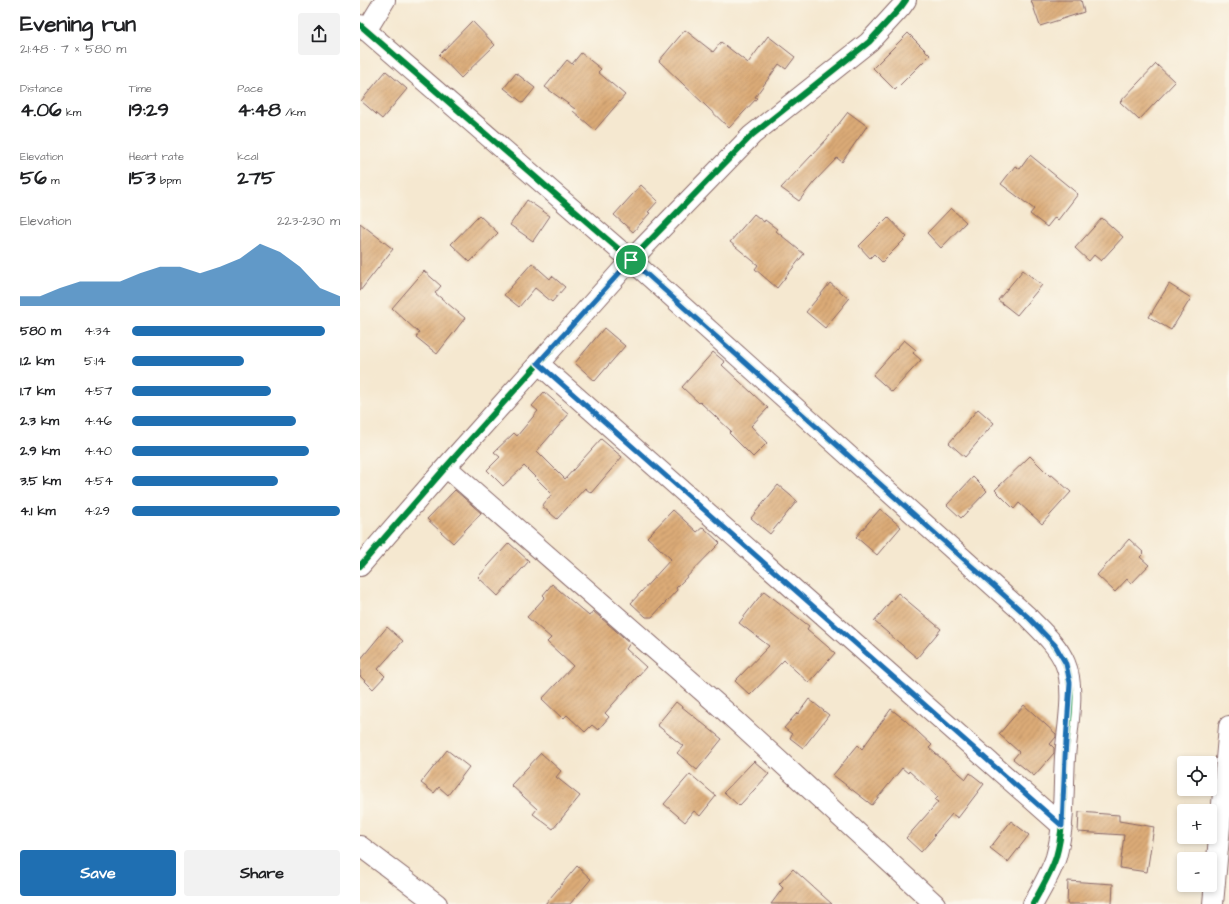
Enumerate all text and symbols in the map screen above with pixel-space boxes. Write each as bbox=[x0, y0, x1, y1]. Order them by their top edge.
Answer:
text: Evening run bbox=[20, 9, 136, 40]
button: share bbox=[298, 13, 340, 55]
text: 21:48 · 7 × 580 m bbox=[20, 40, 126, 58]
text: Distance bbox=[20, 81, 63, 96]
text: Time bbox=[129, 81, 152, 96]
text: Pace bbox=[237, 81, 263, 96]
text: 4.06 bbox=[20, 96, 62, 124]
text: 19:29 bbox=[129, 96, 169, 124]
text: 4:48 bbox=[237, 96, 281, 124]
text: km bbox=[62, 105, 81, 120]
text: /km bbox=[281, 105, 306, 120]
text: Elevation bbox=[20, 149, 63, 164]
text: Heart rate bbox=[129, 149, 184, 164]
text: kcal bbox=[237, 149, 258, 164]
text: 56 bbox=[20, 164, 47, 192]
text: 153 bbox=[129, 164, 156, 192]
text: 275 bbox=[237, 164, 275, 192]
text: m bbox=[47, 173, 60, 188]
text: bpm bbox=[156, 173, 181, 188]
text: Elevation bbox=[20, 212, 71, 230]
text: 223–230 m bbox=[277, 212, 340, 230]
pin bbox=[614, 243, 648, 277]
icon: arrive bbox=[620, 249, 642, 271]
text: 580 m bbox=[20, 322, 61, 340]
text: 4:34 bbox=[84, 322, 110, 340]
text: 1.2 km bbox=[20, 352, 54, 370]
text: 5:14 bbox=[84, 352, 106, 370]
text: 1.7 km bbox=[20, 382, 55, 400]
text: 4:57 bbox=[84, 382, 112, 400]
text: 2.3 km bbox=[20, 412, 59, 430]
text: 4:46 bbox=[84, 412, 112, 430]
text: 2.9 km bbox=[20, 442, 60, 460]
text: 4:40 bbox=[84, 442, 112, 460]
text: 3.5 km bbox=[20, 472, 61, 490]
text: 4:54 bbox=[84, 472, 113, 490]
text: 4.1 km bbox=[20, 502, 56, 520]
text: 4:29 bbox=[84, 502, 110, 520]
map controls bbox=[1177, 756, 1217, 892]
button: locate bbox=[1177, 756, 1217, 796]
button: + bbox=[1177, 804, 1217, 844]
button: Save bbox=[20, 850, 176, 896]
button: Share bbox=[184, 850, 340, 896]
button: − bbox=[1177, 852, 1217, 892]

